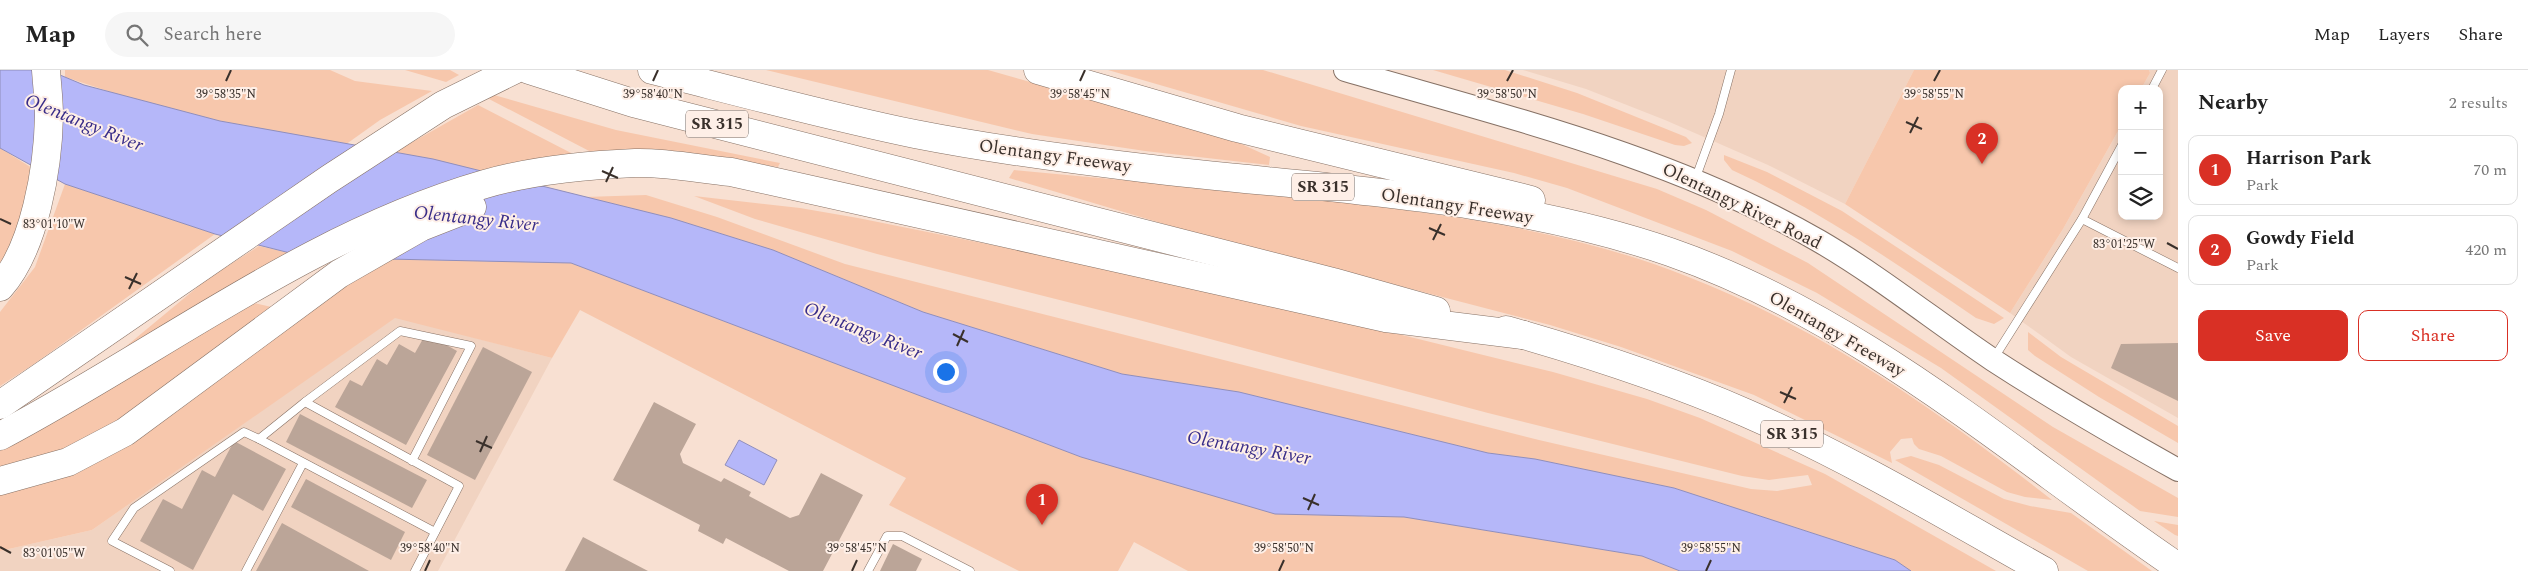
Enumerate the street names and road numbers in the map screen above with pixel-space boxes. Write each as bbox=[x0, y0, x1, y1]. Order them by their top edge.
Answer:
road number: SR 315 bbox=[686, 111, 748, 138]
street label: Olentangy Freeway bbox=[977, 132, 1134, 180]
street label: Olentangy River Road bbox=[1658, 156, 1826, 256]
road number: SR 315 bbox=[1292, 174, 1354, 200]
street label: Olentangy Freeway bbox=[1379, 181, 1536, 232]
street label: Olentangy Freeway bbox=[1764, 284, 1911, 385]
road number: SR 315 bbox=[1761, 420, 1823, 448]

